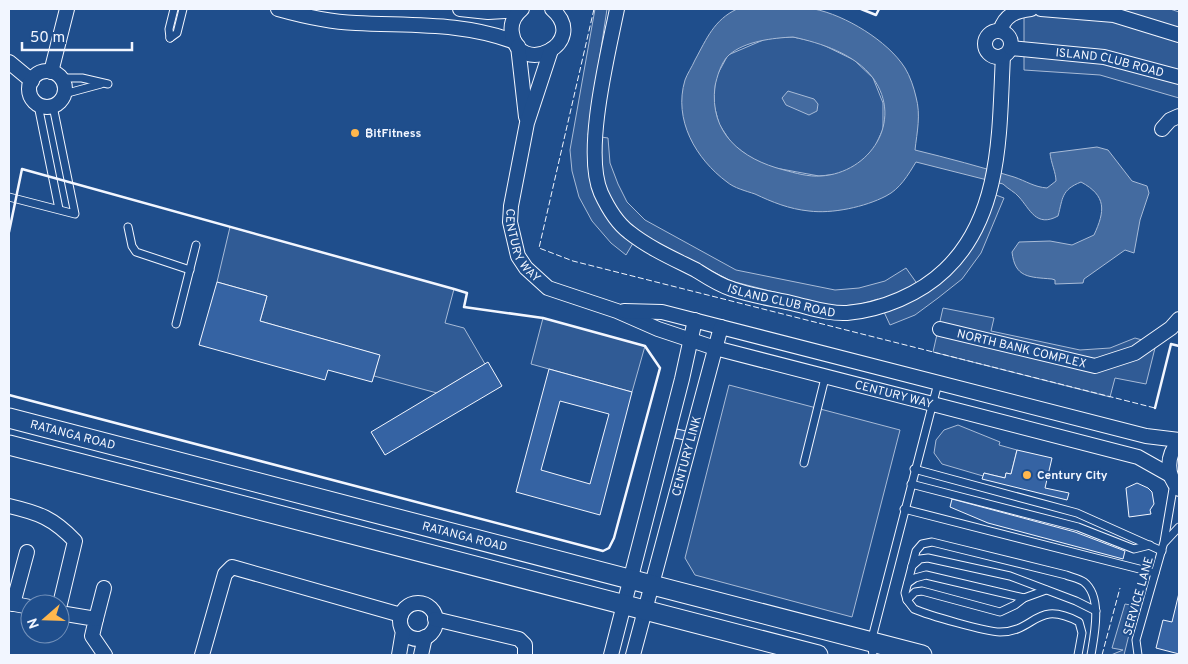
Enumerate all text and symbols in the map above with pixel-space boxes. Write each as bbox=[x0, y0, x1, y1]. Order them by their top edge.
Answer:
scale bar bbox=[22, 20, 132, 52]
text: 50 m bbox=[30, 29, 65, 48]
street label: ISLAND CLUB ROAD bbox=[1055, 45, 1166, 82]
place label: ₿itFitness bbox=[365, 126, 422, 142]
marker: ₿itFitness bbox=[349, 127, 361, 139]
street label: CENTURY WAY bbox=[501, 208, 544, 287]
street label: ISLAND CLUB ROAD bbox=[725, 281, 836, 322]
street label: NORTH BANK COMPLEX bbox=[955, 326, 1088, 373]
street label: CENTURY WAY bbox=[853, 377, 935, 413]
street label: CENTURY LINK bbox=[669, 414, 706, 498]
street label: RATANGA ROAD bbox=[28, 417, 117, 454]
place label: Century City bbox=[1037, 468, 1108, 484]
marker: Century City bbox=[1021, 469, 1033, 481]
street label: RATANGA ROAD bbox=[420, 519, 509, 556]
street label: SERVICE LANE bbox=[1120, 555, 1158, 638]
north arrow bbox=[20, 594, 70, 644]
text: N bbox=[24, 615, 44, 631]

